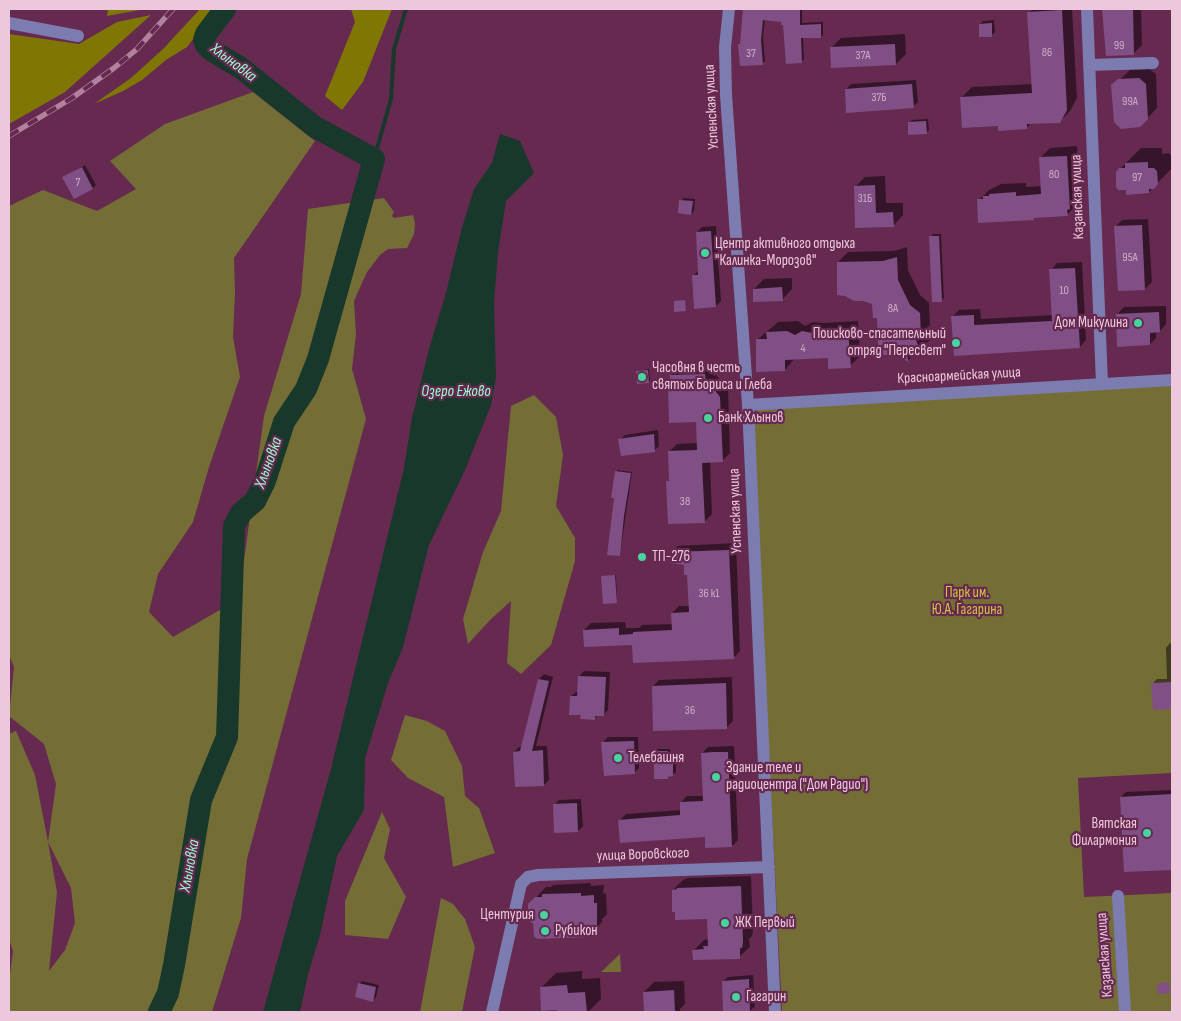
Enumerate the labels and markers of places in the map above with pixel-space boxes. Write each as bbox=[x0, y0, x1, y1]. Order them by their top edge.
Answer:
place label: Центр активного отдыха "Калинка-Морозов" bbox=[715, 235, 855, 270]
marker: Центр активного отдыха "Калинка-Морозов" bbox=[699, 247, 711, 259]
place label: Дом Микулина bbox=[1055, 314, 1128, 332]
marker: Дом Микулина bbox=[1132, 317, 1144, 329]
place label: Поисково-спасательный отряд "Пересвет" bbox=[813, 325, 946, 360]
marker: Поисково-спасательный отряд "Пересвет" bbox=[950, 337, 962, 349]
place label: Часовня в честь святых Бориса и Глеба bbox=[652, 359, 772, 394]
marker: Часовня в честь святых Бориса и Глеба bbox=[636, 371, 648, 383]
place label: Банк Хлынов bbox=[718, 409, 784, 427]
marker: Банк Хлынов bbox=[702, 412, 714, 424]
place label: ТП-276 bbox=[652, 548, 690, 566]
marker: ТП-276 bbox=[636, 551, 648, 563]
place label: Телебашня bbox=[628, 749, 684, 767]
marker: Телебашня bbox=[612, 752, 624, 764]
place label: Здание теле и радиоцентра ("Дом Радио") bbox=[726, 759, 868, 794]
marker: Здание теле и радиоцентра ("Дом Радио") bbox=[710, 771, 722, 783]
place label: Вятская Филармония bbox=[1072, 815, 1137, 850]
marker: Вятская Филармония bbox=[1141, 827, 1153, 839]
place label: Центурия bbox=[480, 906, 534, 924]
marker: Центурия bbox=[538, 909, 550, 921]
place label: ЖК Первый bbox=[735, 914, 795, 932]
marker: ЖК Первый bbox=[719, 917, 731, 929]
place label: Рубикон bbox=[555, 922, 598, 940]
marker: Рубикон bbox=[539, 925, 551, 937]
place label: Гагарин bbox=[746, 988, 786, 1006]
marker: Гагарин bbox=[730, 991, 742, 1003]

